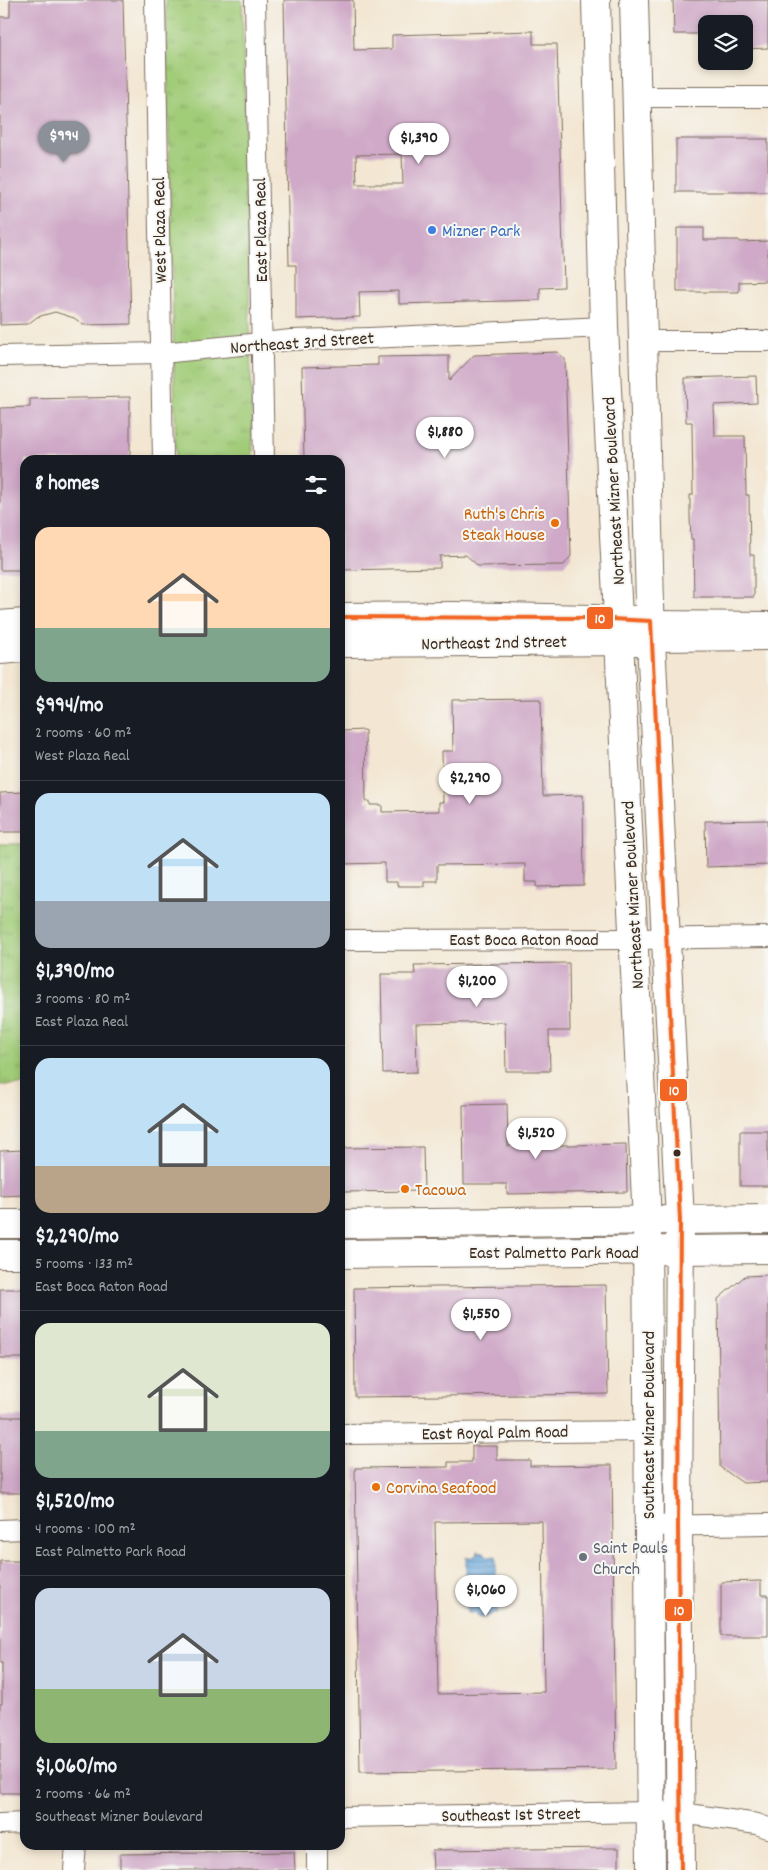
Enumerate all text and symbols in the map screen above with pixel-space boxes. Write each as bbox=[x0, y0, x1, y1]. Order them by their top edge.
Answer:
map controls bbox=[698, 15, 753, 70]
button: layers bbox=[698, 15, 753, 70]
pin: $994 bbox=[34, 120, 94, 163]
pin: $1,390 bbox=[378, 122, 460, 165]
text: $994 bbox=[49, 125, 79, 148]
text: $1,390 bbox=[400, 127, 438, 150]
street label: West Plaza Real bbox=[148, 176, 175, 283]
street label: East Plaza Real bbox=[249, 177, 276, 283]
place label: Mizner Park bbox=[442, 220, 520, 245]
marker: Mizner Park bbox=[426, 224, 438, 236]
street label: Northeast 3rd Street bbox=[229, 327, 375, 362]
street label: Northeast Mizner Boulevard bbox=[598, 396, 633, 586]
pin: $1,880 bbox=[404, 416, 486, 459]
text: $1,880 bbox=[427, 421, 463, 444]
text: 8 homes bbox=[35, 470, 100, 500]
icon: filters bbox=[302, 471, 330, 499]
place label: Ruth's Chris Steak House bbox=[462, 503, 545, 549]
marker: Ruth's Chris Steak House bbox=[549, 517, 561, 529]
icon: home bbox=[138, 560, 228, 650]
line badge: 10 bbox=[586, 606, 614, 630]
text: 10 bbox=[595, 610, 605, 630]
street label: Northeast 2nd Street bbox=[421, 631, 567, 658]
text: $994/mo bbox=[35, 692, 103, 722]
text: 2 rooms · 60 m² bbox=[35, 722, 132, 745]
text: West Plaza Real bbox=[35, 745, 130, 768]
pin: $2,290 bbox=[429, 762, 511, 805]
text: $2,290 bbox=[449, 767, 491, 790]
street label: Northeast Mizner Boulevard bbox=[617, 800, 652, 990]
icon: home bbox=[138, 825, 228, 915]
street label: East Boca Raton Road bbox=[449, 929, 599, 954]
text: $1,390/mo bbox=[35, 958, 114, 988]
pin: $1,200 bbox=[436, 966, 518, 1008]
text: $1,200 bbox=[457, 970, 497, 993]
text: 3 rooms · 80 m² bbox=[35, 988, 130, 1011]
text: East Plaza Real bbox=[35, 1011, 128, 1034]
line badge: 10 bbox=[659, 1078, 688, 1102]
text: 10 bbox=[669, 1082, 679, 1102]
icon: home bbox=[138, 1090, 228, 1180]
pin: $1,520 bbox=[495, 1118, 577, 1160]
text: $1,520 bbox=[517, 1122, 555, 1145]
unlabelled marker bbox=[672, 1148, 682, 1158]
place label: Tacowa bbox=[415, 1179, 466, 1204]
marker: Tacowa bbox=[399, 1183, 411, 1195]
text: $2,290/mo bbox=[35, 1223, 119, 1253]
street label: East Palmetto Park Road bbox=[469, 1242, 639, 1267]
text: 5 rooms · 133 m² bbox=[35, 1253, 133, 1276]
text: East Boca Raton Road bbox=[35, 1276, 168, 1299]
pin: $1,550 bbox=[440, 1298, 522, 1341]
text: $1,550 bbox=[462, 1303, 500, 1326]
street label: Southeast Mizner Boulevard bbox=[638, 1331, 663, 1519]
icon: home bbox=[138, 1355, 228, 1445]
street label: East Royal Palm Road bbox=[421, 1421, 569, 1448]
place label: Corvina Seafood bbox=[386, 1477, 496, 1502]
marker: Corvina Seafood bbox=[370, 1481, 382, 1493]
text: $1,520/mo bbox=[35, 1488, 114, 1518]
text: 4 rooms · 100 m² bbox=[35, 1518, 136, 1541]
place label: Saint Pauls Church bbox=[593, 1537, 668, 1583]
text: East Palmetto Park Road bbox=[35, 1541, 186, 1564]
marker: Saint Pauls Church bbox=[577, 1551, 589, 1563]
pin: $1,060 bbox=[445, 1574, 527, 1617]
text: $1,060 bbox=[466, 1579, 506, 1602]
line badge: 10 bbox=[664, 1598, 693, 1622]
text: 10 bbox=[674, 1602, 684, 1622]
icon: home bbox=[138, 1620, 228, 1710]
text: $1,060/mo bbox=[35, 1753, 117, 1783]
text: 2 rooms · 66 m² bbox=[35, 1783, 131, 1806]
street label: Southeast 1st Street bbox=[441, 1803, 581, 1830]
text: Southeast Mizner Boulevard bbox=[35, 1806, 203, 1829]

